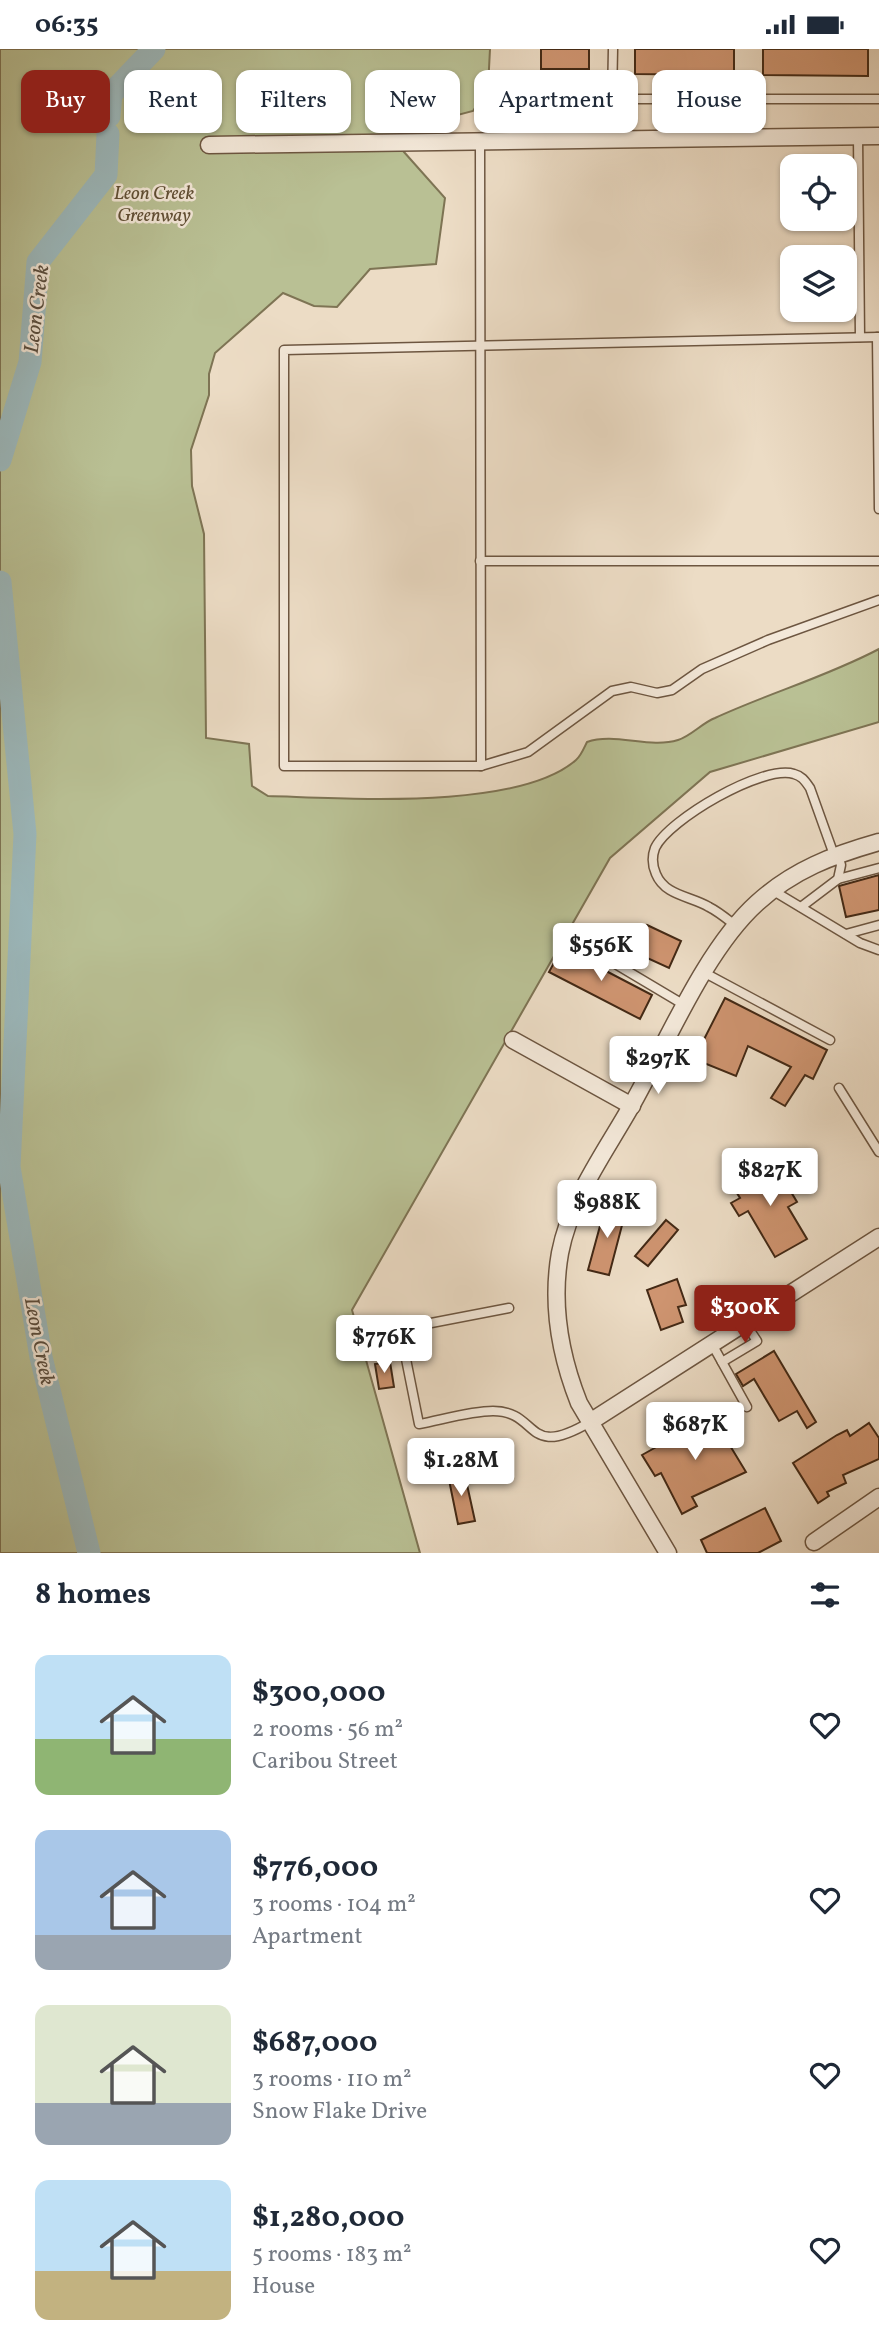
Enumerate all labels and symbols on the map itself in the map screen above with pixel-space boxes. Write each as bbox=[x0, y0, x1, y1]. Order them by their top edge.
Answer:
park label: Leon Creek Greenway bbox=[114, 181, 194, 229]
water label: Leon Creek bbox=[18, 263, 57, 355]
pin: $556K bbox=[552, 923, 650, 983]
pin: $297K bbox=[609, 1037, 707, 1096]
pin: $827K bbox=[721, 1149, 819, 1208]
pin: $988K bbox=[558, 1181, 656, 1240]
pin: $300K bbox=[696, 1285, 794, 1345]
water label: Leon Creek bbox=[16, 1295, 61, 1388]
pin: $776K bbox=[335, 1315, 433, 1375]
pin: $687K bbox=[646, 1403, 744, 1462]
pin: $1.28M bbox=[404, 1439, 518, 1498]

